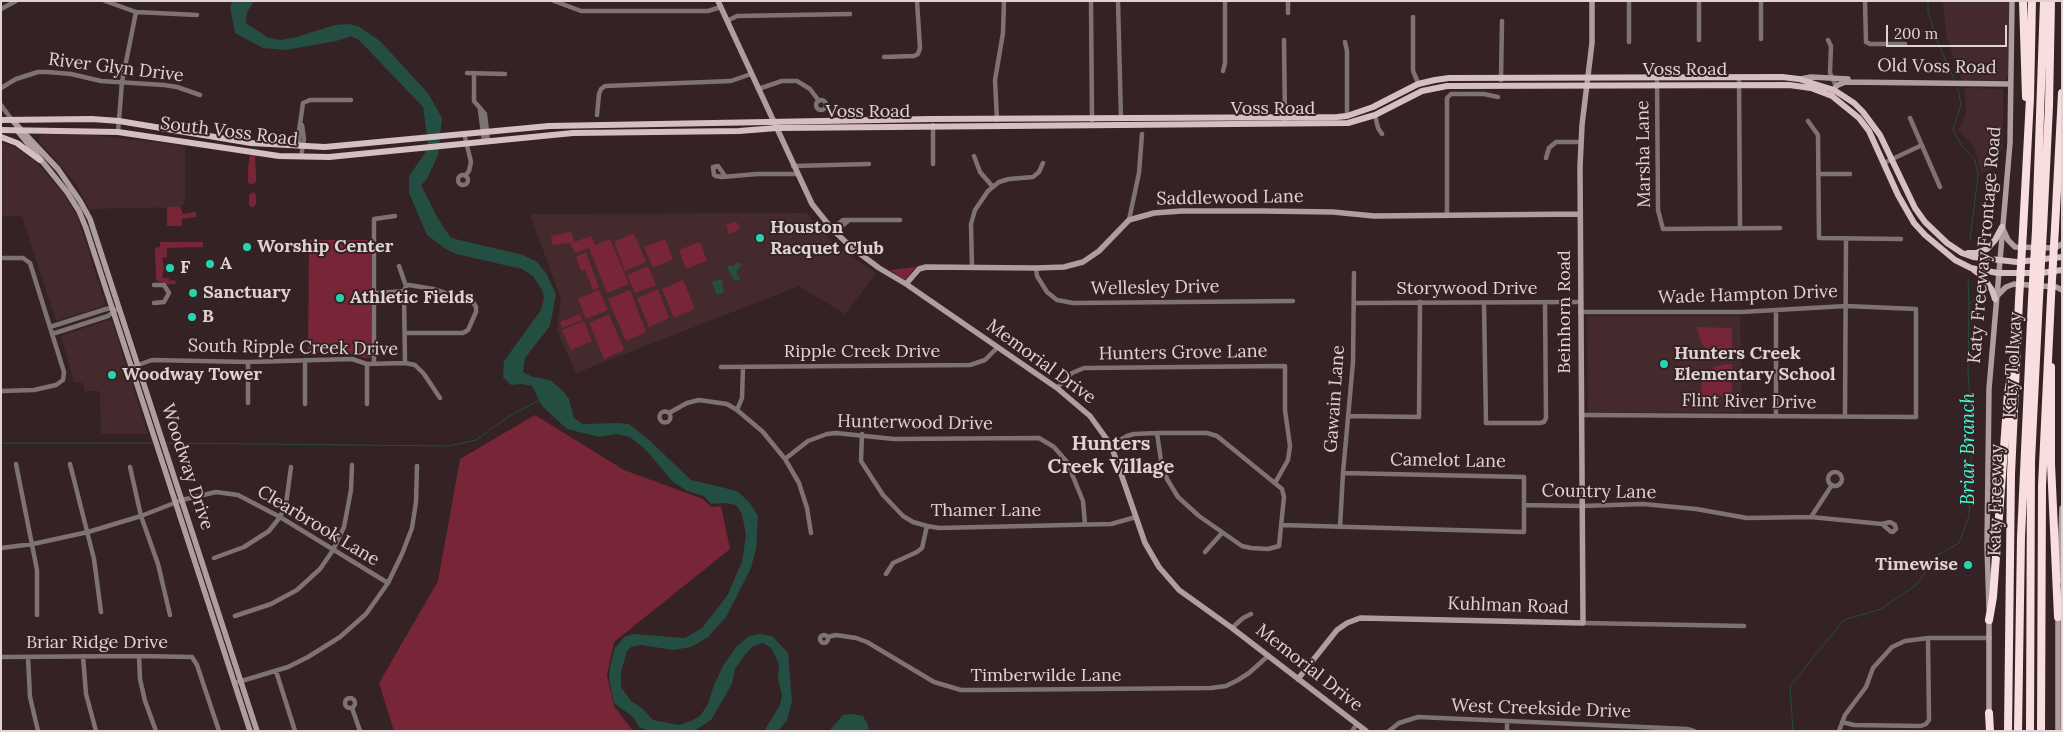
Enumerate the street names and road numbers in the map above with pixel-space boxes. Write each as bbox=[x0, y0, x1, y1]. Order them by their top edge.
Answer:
street label: River Glyn Drive bbox=[47, 49, 185, 87]
street label: Old Voss Road bbox=[1877, 55, 1997, 79]
street label: Voss Road bbox=[1643, 59, 1727, 81]
street label: Voss Road bbox=[1231, 98, 1315, 120]
street label: Marsha Lane bbox=[1632, 100, 1656, 208]
street label: Voss Road bbox=[826, 101, 910, 123]
street label: South Voss Road bbox=[159, 113, 299, 151]
street label: Katy Freeway Frontage Road bbox=[1964, 126, 2006, 364]
street label: Saddlewood Lane bbox=[1156, 186, 1304, 210]
street label: Beinhorn Road bbox=[1554, 250, 1576, 374]
street label: Wellesley Drive bbox=[1090, 276, 1220, 300]
street label: Storywood Drive bbox=[1396, 278, 1538, 300]
street label: Wade Hampton Drive bbox=[1658, 281, 1838, 309]
street label: Katy Tollway bbox=[1999, 311, 2027, 419]
street label: Memorial Drive bbox=[982, 315, 1100, 409]
street label: South Ripple Creek Drive bbox=[188, 335, 398, 361]
street label: Ripple Creek Drive bbox=[784, 341, 940, 363]
street label: Hunters Grove Lane bbox=[1098, 341, 1268, 365]
street label: Gawain Lane bbox=[1320, 345, 1350, 453]
street label: Flint River Drive bbox=[1681, 390, 1817, 414]
street label: Woodway Drive bbox=[156, 401, 218, 533]
street label: Hunterwood Drive bbox=[837, 411, 993, 435]
street label: Katy Freeway bbox=[1984, 444, 2008, 556]
street label: Camelot Lane bbox=[1390, 449, 1506, 473]
street label: Country Lane bbox=[1541, 480, 1657, 504]
street label: Clearbrook Lane bbox=[253, 481, 383, 571]
street label: Thamer Lane bbox=[931, 500, 1041, 522]
street label: Kuhlman Road bbox=[1447, 593, 1569, 619]
street label: Memorial Drive bbox=[1251, 620, 1367, 716]
street label: Briar Ridge Drive bbox=[26, 632, 168, 654]
street label: Timberwilde Lane bbox=[970, 665, 1122, 687]
street label: West Creekside Drive bbox=[1451, 695, 1631, 723]

